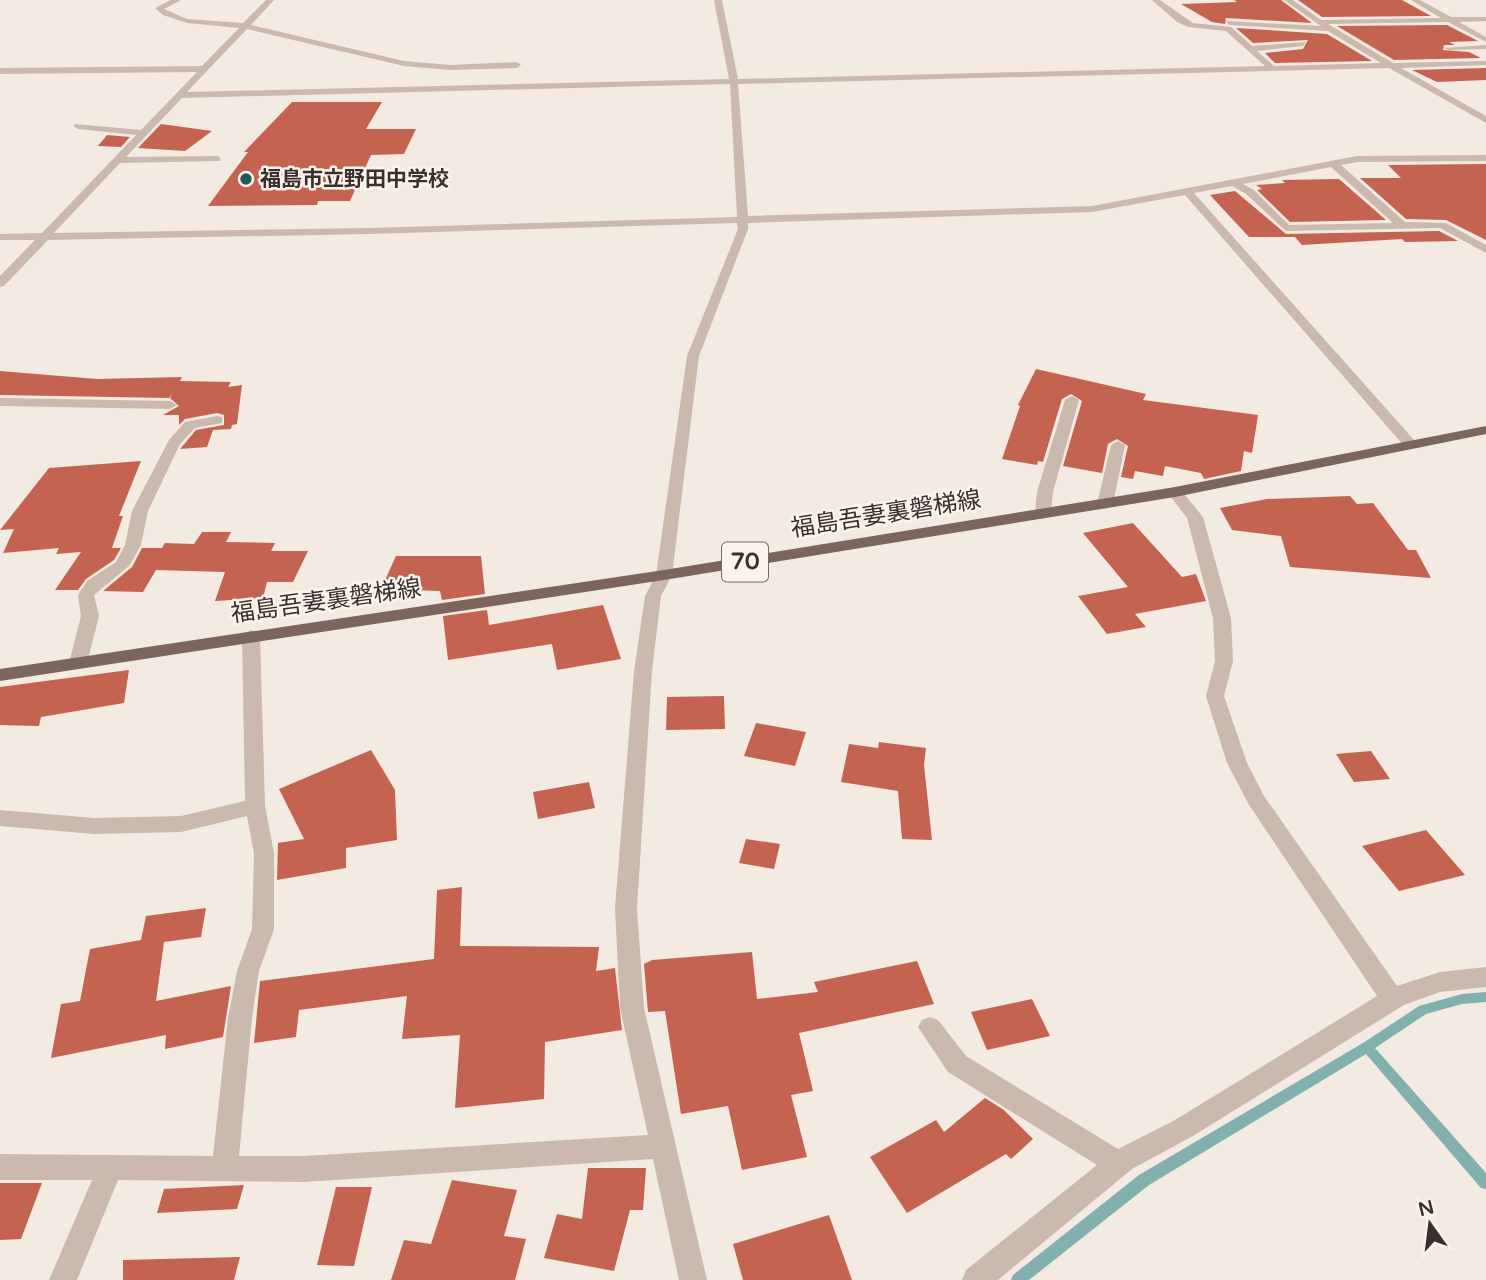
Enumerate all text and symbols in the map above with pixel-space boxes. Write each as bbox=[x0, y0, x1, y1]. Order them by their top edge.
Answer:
place label: 福島市立野田中学校 bbox=[260, 167, 449, 192]
marker: 福島市立野田中学校 bbox=[238, 171, 254, 187]
street label: 福島吾妻裏磐梯線 bbox=[789, 485, 983, 543]
road number: 70 bbox=[722, 542, 768, 582]
street label: 福島吾妻裏磐梯線 bbox=[229, 573, 423, 629]
north arrow bbox=[1395, 1189, 1465, 1259]
text: N bbox=[1416, 1196, 1436, 1221]

